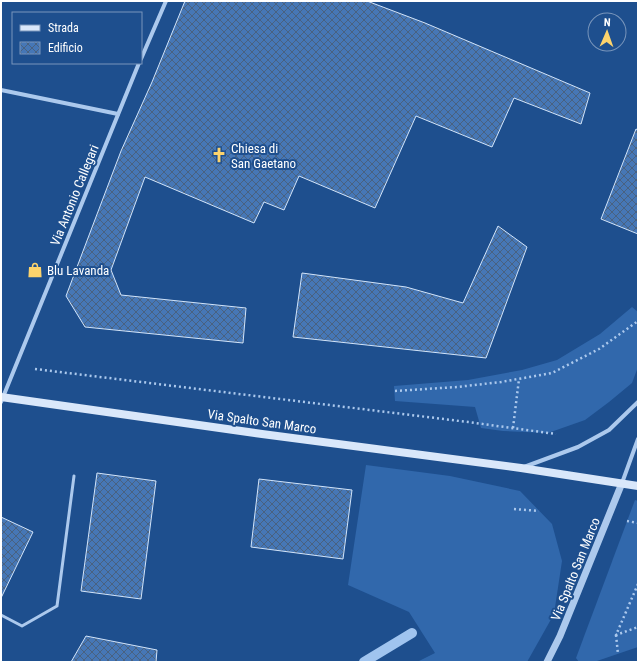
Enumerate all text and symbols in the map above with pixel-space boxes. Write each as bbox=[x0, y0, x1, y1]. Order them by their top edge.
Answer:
legend bbox=[12, 12, 142, 64]
north arrow bbox=[587, 12, 627, 52]
text: N bbox=[604, 16, 611, 29]
text: Strada bbox=[48, 21, 79, 35]
text: Edificio bbox=[48, 41, 83, 55]
place label: Chiesa di San Gaetano bbox=[231, 141, 296, 171]
street label: Via Antonio Callegari bbox=[47, 143, 102, 248]
church icon: Chiesa di San Gaetano bbox=[210, 146, 228, 164]
shop icon: Blu Lavanda bbox=[26, 261, 44, 279]
place label: Blu Lavanda bbox=[47, 263, 109, 278]
street label: Via Spalto San Marco bbox=[207, 406, 317, 437]
street label: Via Spalto San Marco bbox=[548, 515, 603, 623]

